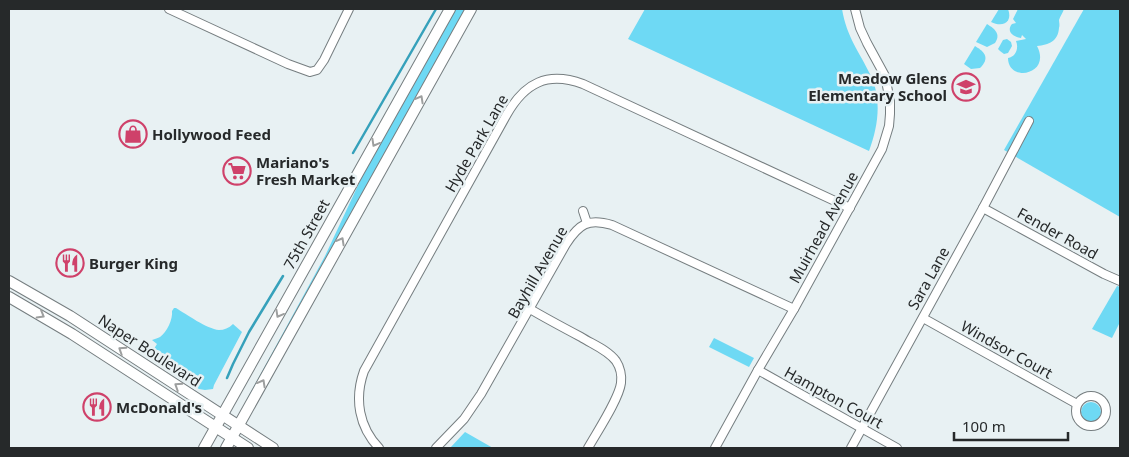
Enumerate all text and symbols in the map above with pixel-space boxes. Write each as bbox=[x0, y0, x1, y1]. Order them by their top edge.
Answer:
place label: Meadow Glens Elementary School bbox=[808, 68, 947, 105]
school or university icon: Meadow Glens Elementary School bbox=[951, 72, 981, 102]
street label: Hyde Park Lane bbox=[440, 90, 512, 196]
one-way arrow bbox=[414, 96, 424, 105]
shop icon: Hollywood Feed bbox=[118, 119, 148, 149]
place label: Hollywood Feed bbox=[152, 124, 271, 144]
one-way arrow bbox=[371, 137, 381, 146]
place label: Mariano's Fresh Market bbox=[256, 152, 356, 189]
supermarket icon: Mariano's Fresh Market bbox=[222, 156, 252, 186]
street label: Muirhead Avenue bbox=[784, 168, 862, 286]
street label: 75th Street bbox=[278, 195, 334, 273]
street label: Fender Road bbox=[1014, 203, 1102, 263]
street label: Bayhill Avenue bbox=[503, 222, 571, 322]
one-way arrow bbox=[335, 238, 345, 247]
street label: Sara Lane bbox=[903, 243, 953, 313]
restaurant icon: Burger King bbox=[55, 248, 85, 278]
place label: Burger King bbox=[89, 253, 178, 273]
one-way arrow bbox=[275, 308, 285, 317]
one-way arrow bbox=[35, 309, 44, 319]
street label: Naper Boulevard bbox=[95, 309, 205, 391]
street label: Windsor Court bbox=[957, 316, 1057, 383]
one-way arrow bbox=[119, 347, 128, 356]
street label: Hampton Court bbox=[781, 362, 887, 433]
one-way arrow bbox=[256, 380, 266, 389]
one-way arrow bbox=[174, 383, 184, 392]
restaurant icon: McDonald's bbox=[82, 392, 112, 422]
place label: McDonald's bbox=[116, 397, 202, 417]
scale bar bbox=[954, 410, 1068, 442]
text: 100 m bbox=[962, 416, 1006, 436]

